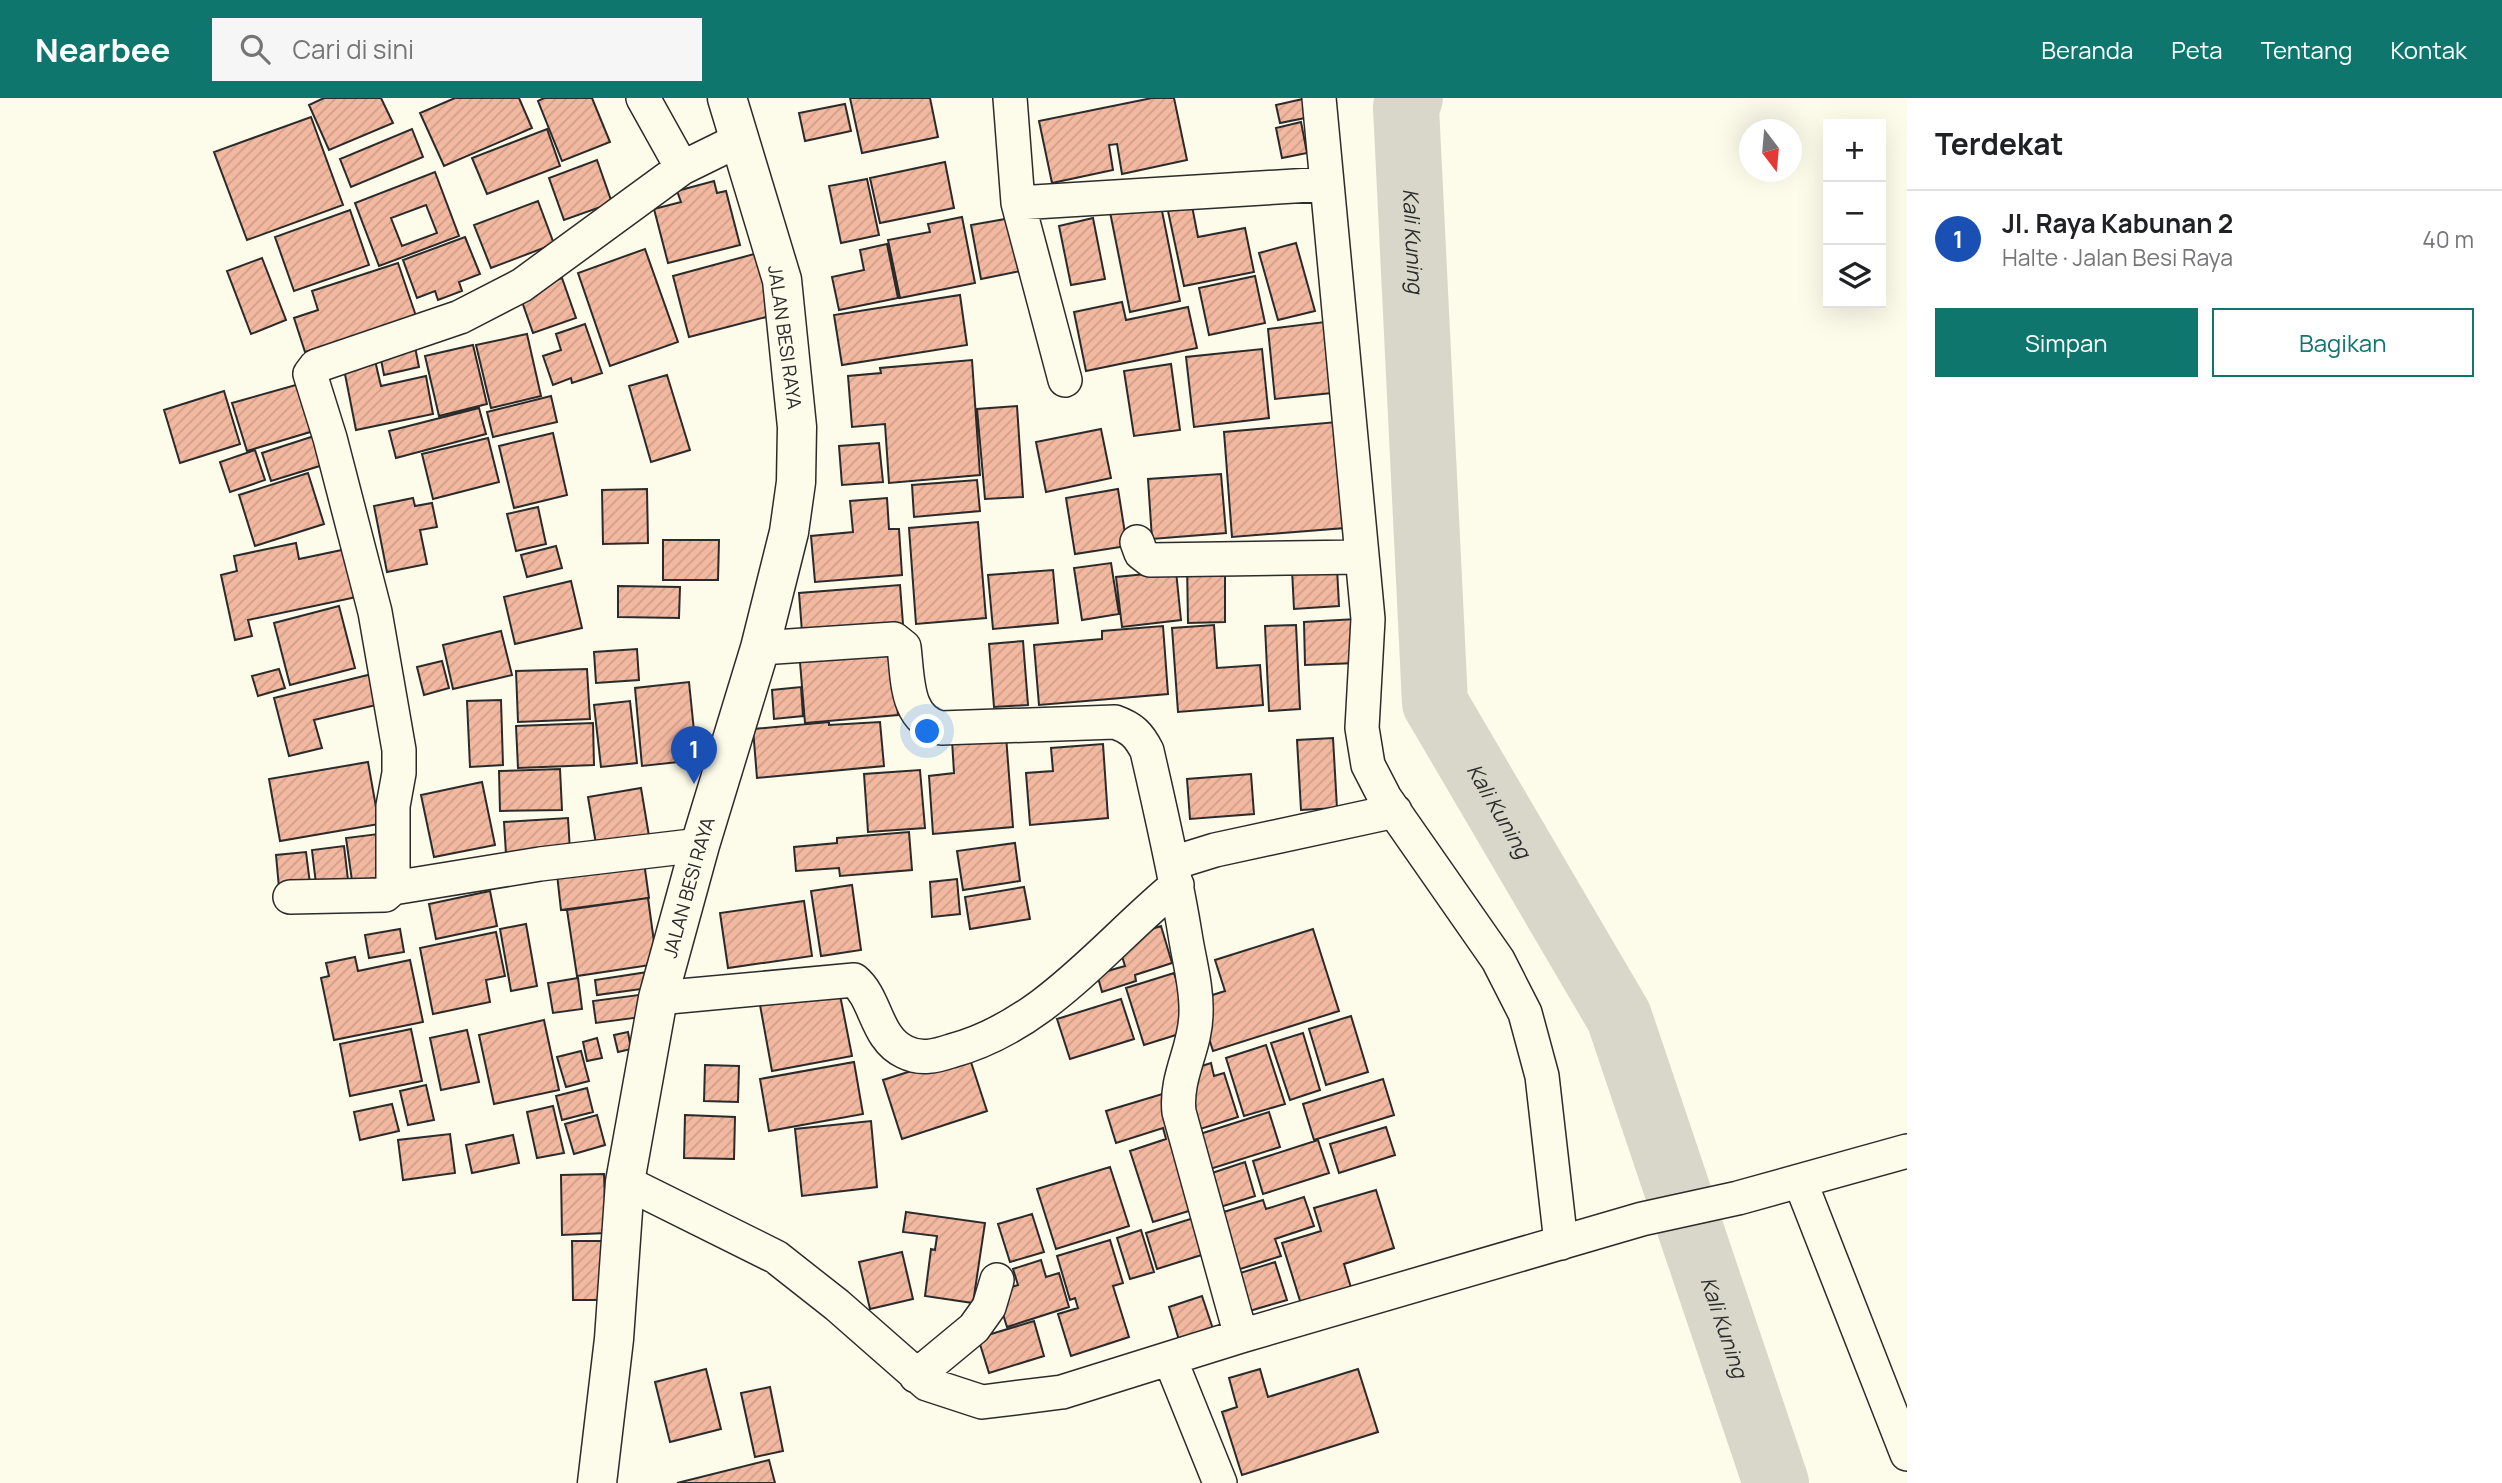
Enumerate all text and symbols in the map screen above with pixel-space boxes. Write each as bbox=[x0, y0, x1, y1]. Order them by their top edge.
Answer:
search box bbox=[212, 18, 702, 81]
text: Nearbee bbox=[35, 27, 170, 72]
icon: search bbox=[236, 30, 274, 68]
text: Cari di sini bbox=[292, 31, 414, 67]
text: Beranda bbox=[2041, 33, 2133, 66]
text: Peta bbox=[2171, 33, 2223, 66]
text: Tentang bbox=[2261, 33, 2352, 66]
text: Kontak bbox=[2390, 33, 2467, 66]
north arrow bbox=[1739, 119, 1802, 182]
map controls bbox=[1823, 119, 1886, 308]
button: + bbox=[1823, 119, 1886, 182]
text: Terdekat bbox=[1935, 123, 2064, 164]
button: − bbox=[1823, 182, 1886, 245]
water label: Kali Kuning bbox=[1397, 188, 1430, 295]
text: Jl. Raya Kabunan 2 bbox=[2002, 205, 2233, 241]
text: 1 bbox=[1953, 223, 1963, 255]
text: 40 m bbox=[2422, 223, 2474, 255]
text: Halte · Jalan Besi Raya bbox=[2002, 241, 2233, 273]
button: layers bbox=[1823, 245, 1886, 308]
street label: JALAN BESI RAYA bbox=[762, 263, 808, 411]
button: Simpan bbox=[1935, 308, 2198, 377]
button: Bagikan bbox=[2212, 308, 2474, 377]
your location bbox=[910, 714, 944, 748]
pin: 1 bbox=[671, 726, 717, 784]
water label: Kali Kuning bbox=[1461, 758, 1539, 864]
street label: JALAN BESI RAYA bbox=[657, 814, 721, 961]
water label: Kali Kuning bbox=[1695, 1273, 1755, 1383]

